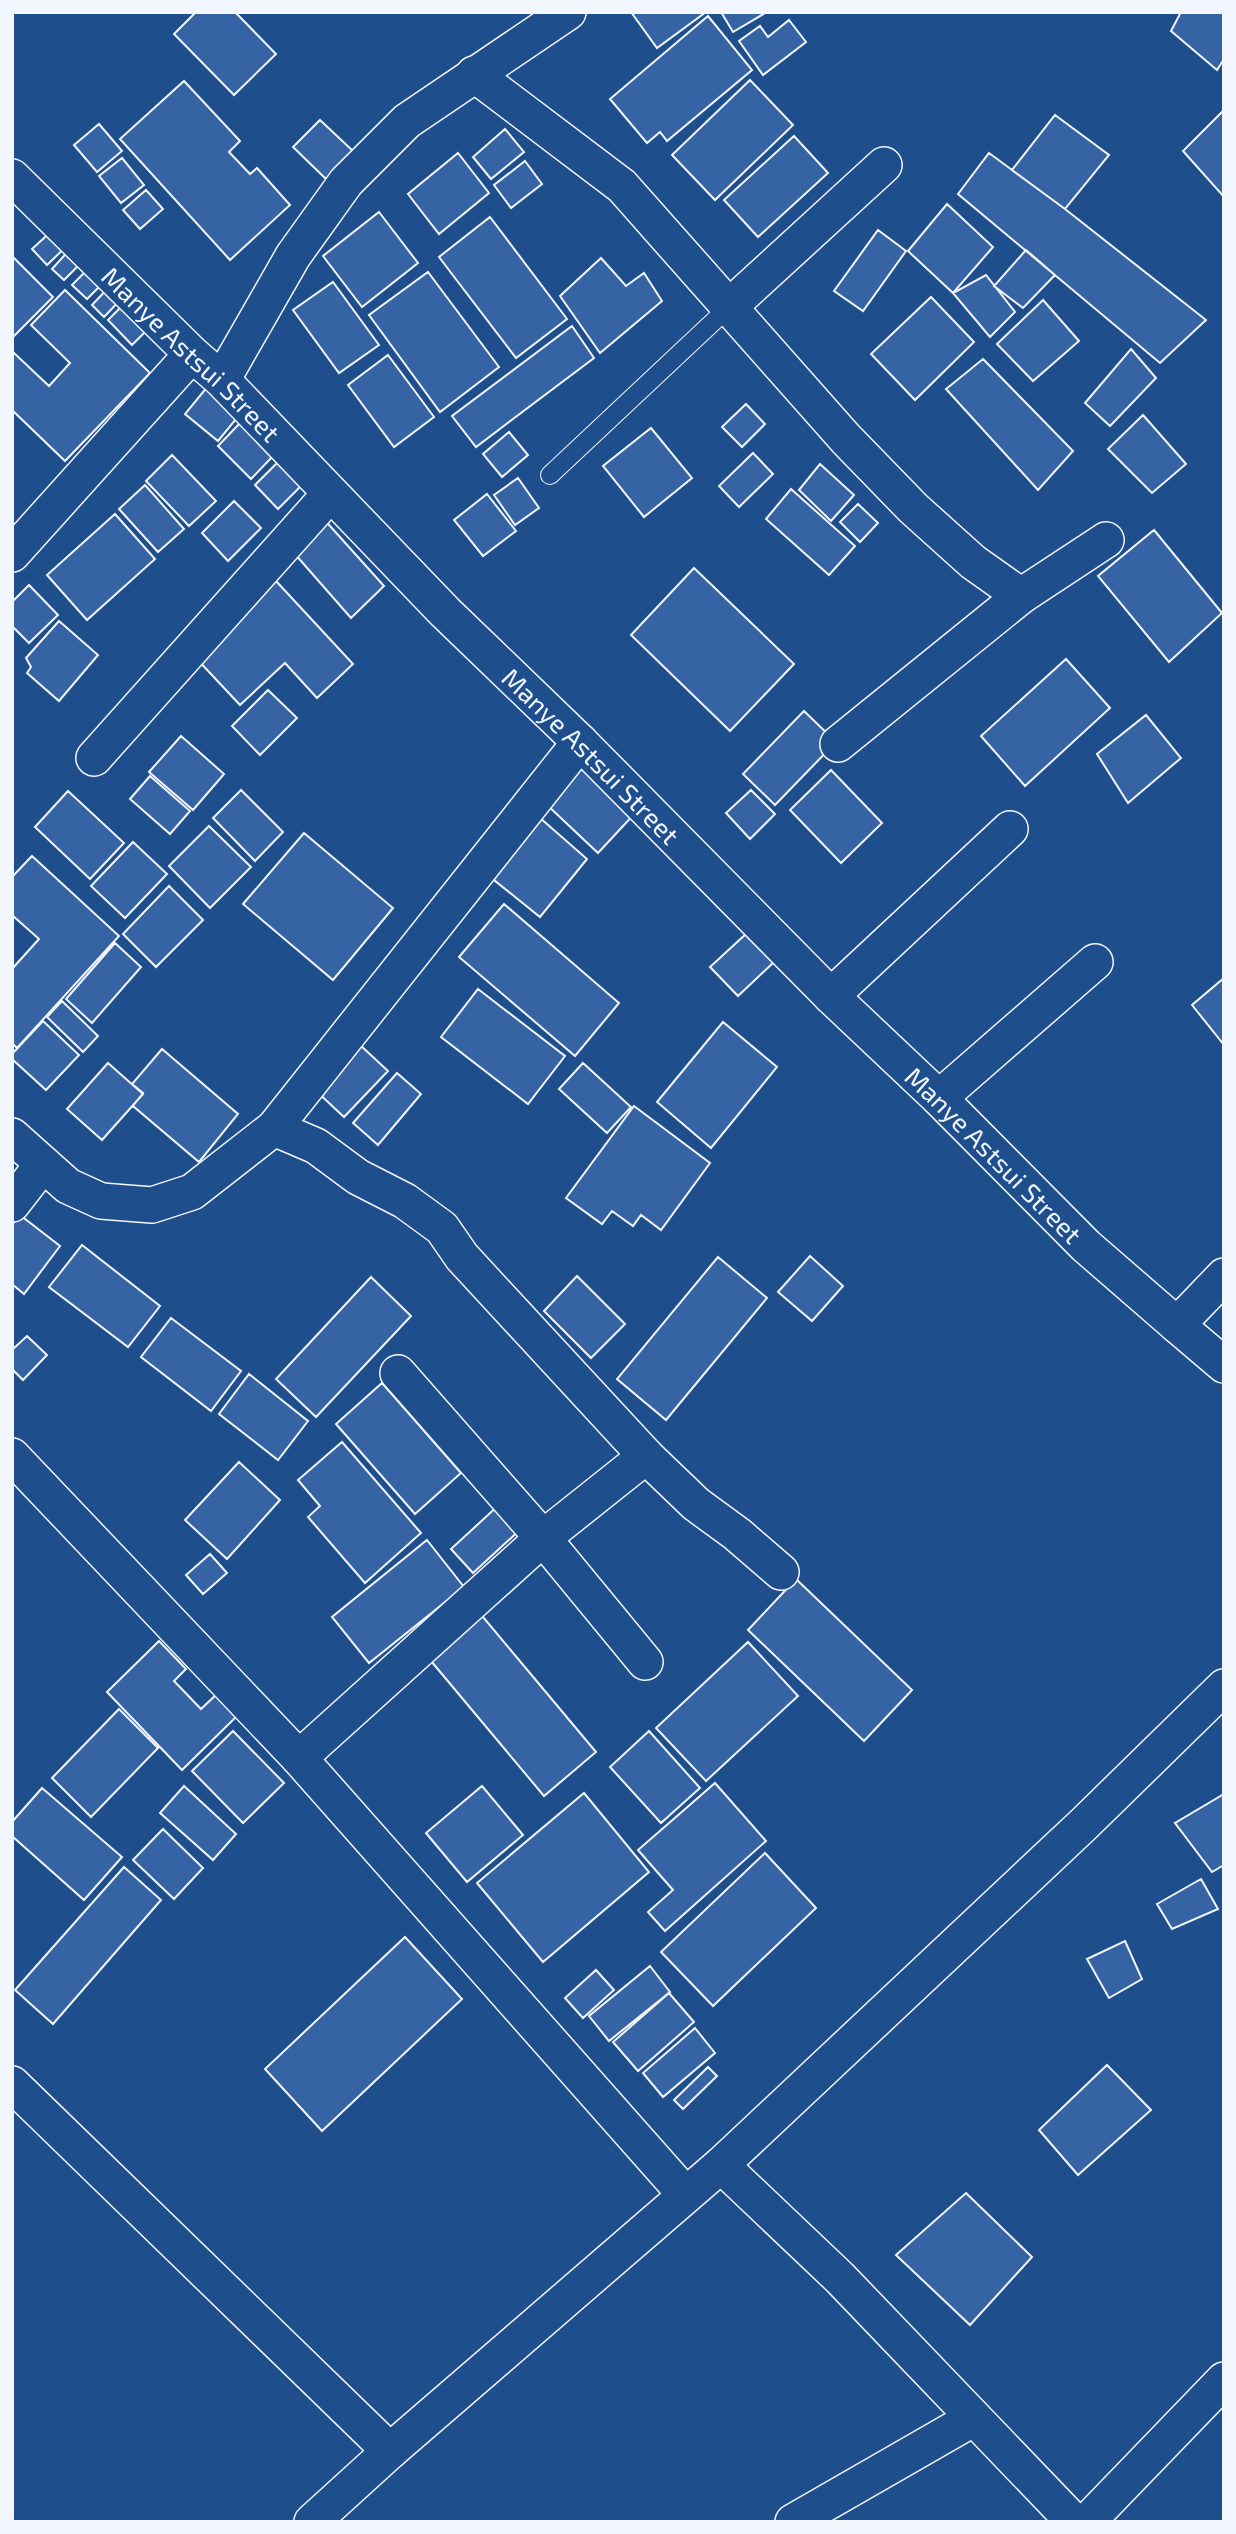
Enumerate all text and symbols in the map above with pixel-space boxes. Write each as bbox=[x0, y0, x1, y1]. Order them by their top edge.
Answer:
street label: Manye Astsui Street bbox=[96, 260, 287, 447]
street label: Manye Astsui Street bbox=[497, 661, 687, 850]
street label: Manye Astsui Street bbox=[900, 1060, 1089, 1249]

